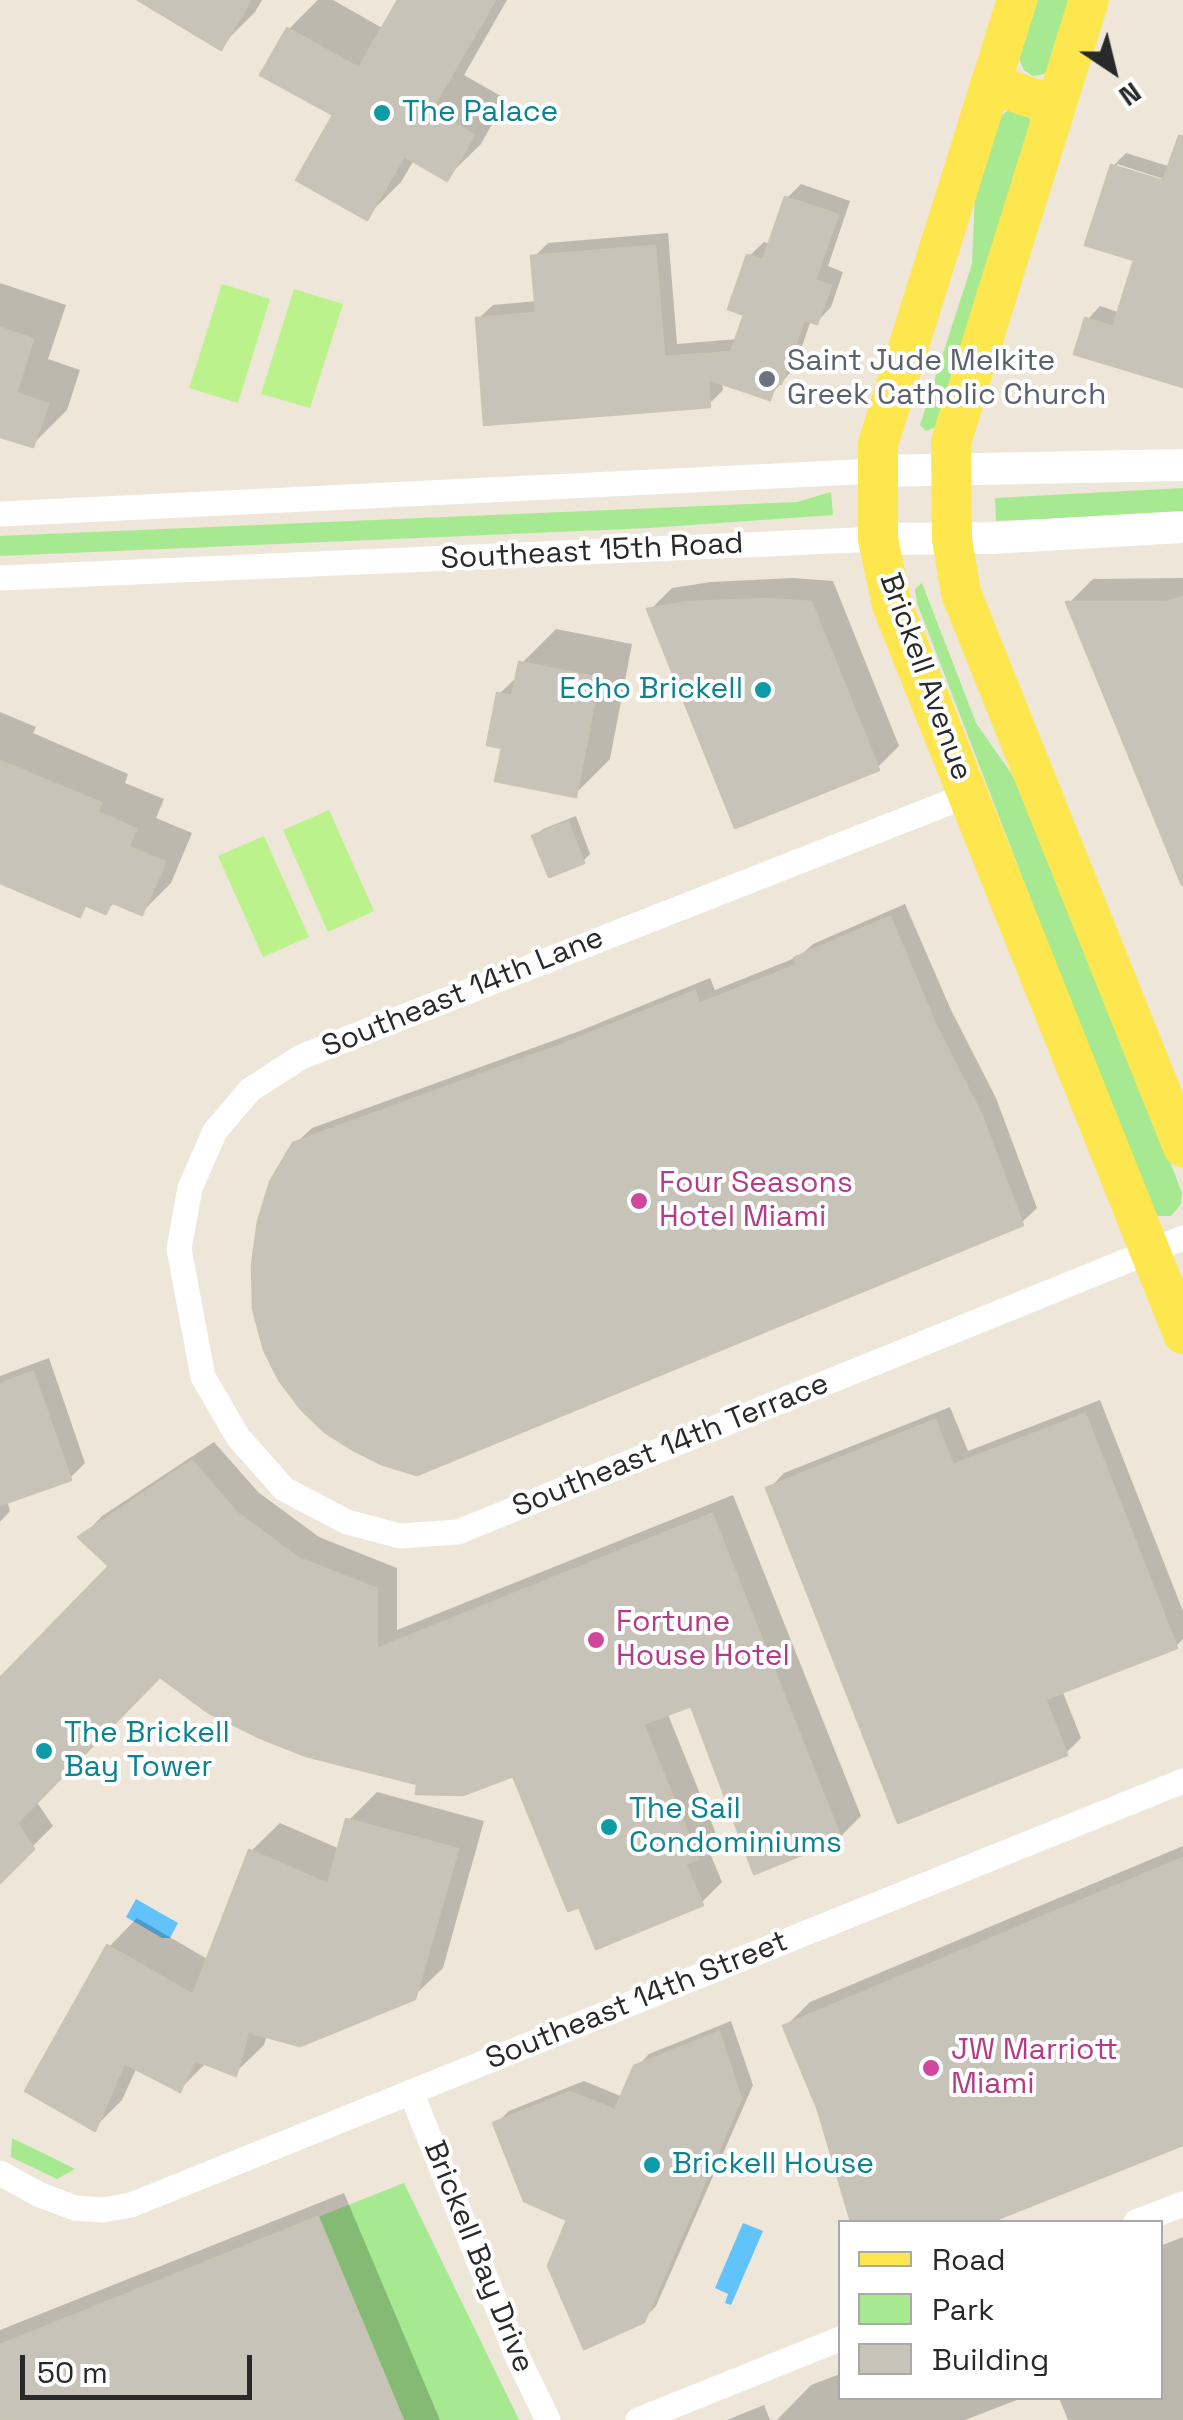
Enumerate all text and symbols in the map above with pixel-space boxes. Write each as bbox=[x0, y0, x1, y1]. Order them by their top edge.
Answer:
north arrow bbox=[1063, 20, 1163, 120]
text: N bbox=[1112, 74, 1148, 115]
place label: The Palace bbox=[402, 95, 558, 131]
marker: The Palace bbox=[371, 102, 393, 124]
place label: Saint Jude Melkite Greek Catholic Church bbox=[787, 344, 1106, 414]
marker: Saint Jude Melkite Greek Catholic Church bbox=[756, 368, 778, 390]
street label: Southeast 15th Road bbox=[440, 526, 744, 578]
street label: Brickell Avenue bbox=[871, 568, 979, 786]
place label: Echo Brickell bbox=[559, 672, 743, 708]
marker: Echo Brickell bbox=[752, 679, 774, 701]
street label: Southeast 14th Lane bbox=[317, 920, 609, 1066]
place label: Four Seasons Hotel Miami bbox=[659, 1166, 853, 1236]
marker: Four Seasons Hotel Miami bbox=[628, 1190, 650, 1212]
street label: Southeast 14th Terrace bbox=[508, 1366, 834, 1526]
place label: Fortune House Hotel bbox=[616, 1605, 790, 1676]
marker: Fortune House Hotel bbox=[585, 1629, 607, 1651]
place label: The Brickell Bay Tower bbox=[64, 1716, 230, 1786]
marker: The Brickell Bay Tower bbox=[33, 1740, 55, 1762]
place label: The Sail Condominiums bbox=[629, 1792, 842, 1862]
marker: The Sail Condominiums bbox=[598, 1816, 620, 1838]
street label: Southeast 14th Street bbox=[481, 1924, 793, 2078]
place label: JW Marriott Miami bbox=[951, 2033, 1118, 2104]
marker: JW Marriott Miami bbox=[920, 2057, 942, 2079]
street label: Brickell Bay Drive bbox=[415, 2136, 541, 2378]
place label: Brickell House bbox=[672, 2147, 874, 2183]
marker: Brickell House bbox=[641, 2154, 663, 2176]
legend bbox=[838, 2220, 1163, 2400]
text: Road bbox=[932, 2240, 1006, 2279]
text: Park bbox=[932, 2290, 994, 2329]
scale bar bbox=[25, 2335, 258, 2397]
text: Building bbox=[932, 2340, 1049, 2379]
text: 50 m bbox=[37, 2353, 108, 2392]

